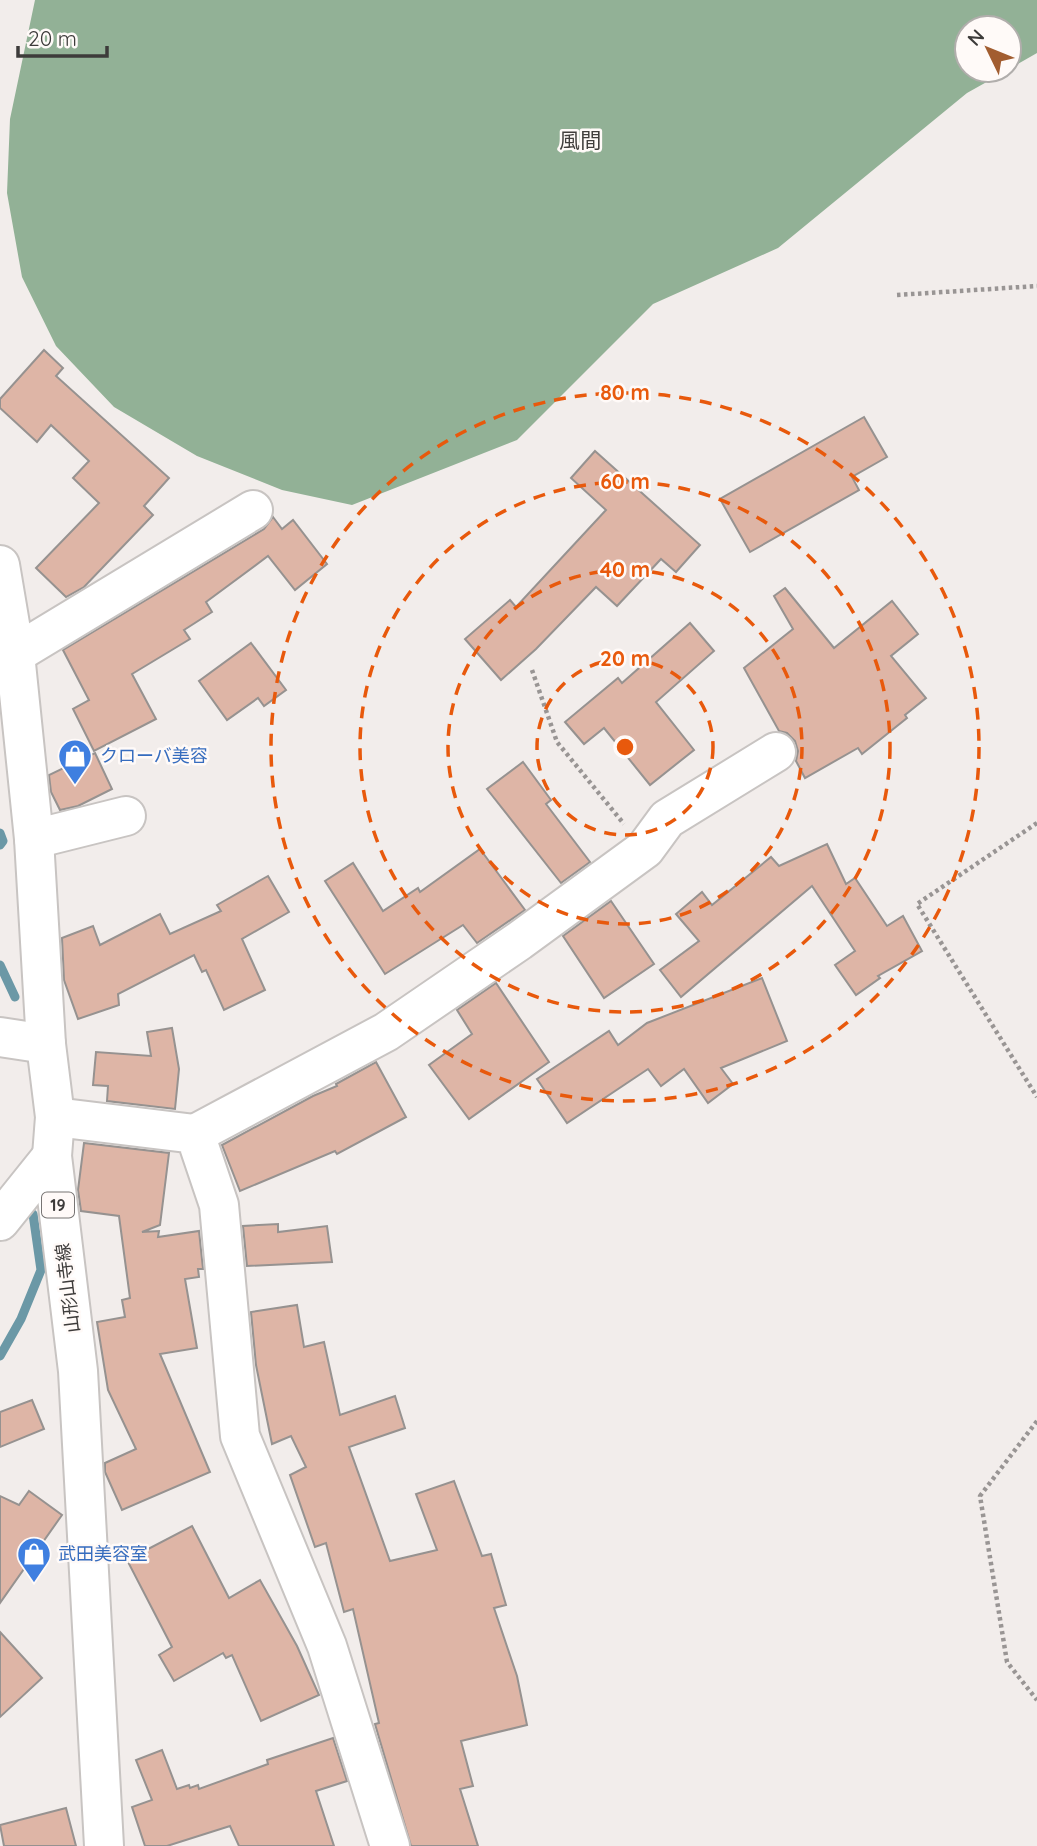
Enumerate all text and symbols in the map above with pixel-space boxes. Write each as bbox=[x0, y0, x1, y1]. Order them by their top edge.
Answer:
scale bar bbox=[18, 14, 107, 58]
north arrow bbox=[953, 14, 1023, 84]
text: N bbox=[962, 24, 989, 51]
text: 20 m bbox=[28, 25, 77, 51]
district label: 風間 bbox=[559, 127, 601, 153]
text: 80 m bbox=[600, 379, 650, 405]
text: 60 m bbox=[600, 468, 650, 494]
text: 40 m bbox=[600, 556, 650, 582]
text: 20 m bbox=[600, 645, 650, 671]
centre of rings bbox=[613, 735, 637, 759]
shop icon: クローバ美容 bbox=[56, 737, 94, 786]
place label: クローバ美容 bbox=[100, 744, 208, 767]
road number: 19 bbox=[42, 1192, 74, 1218]
street label: 山形山寺線 bbox=[51, 1242, 84, 1334]
shop icon: 武田美容室 bbox=[15, 1535, 53, 1584]
place label: 武田美容室 bbox=[58, 1542, 148, 1565]

